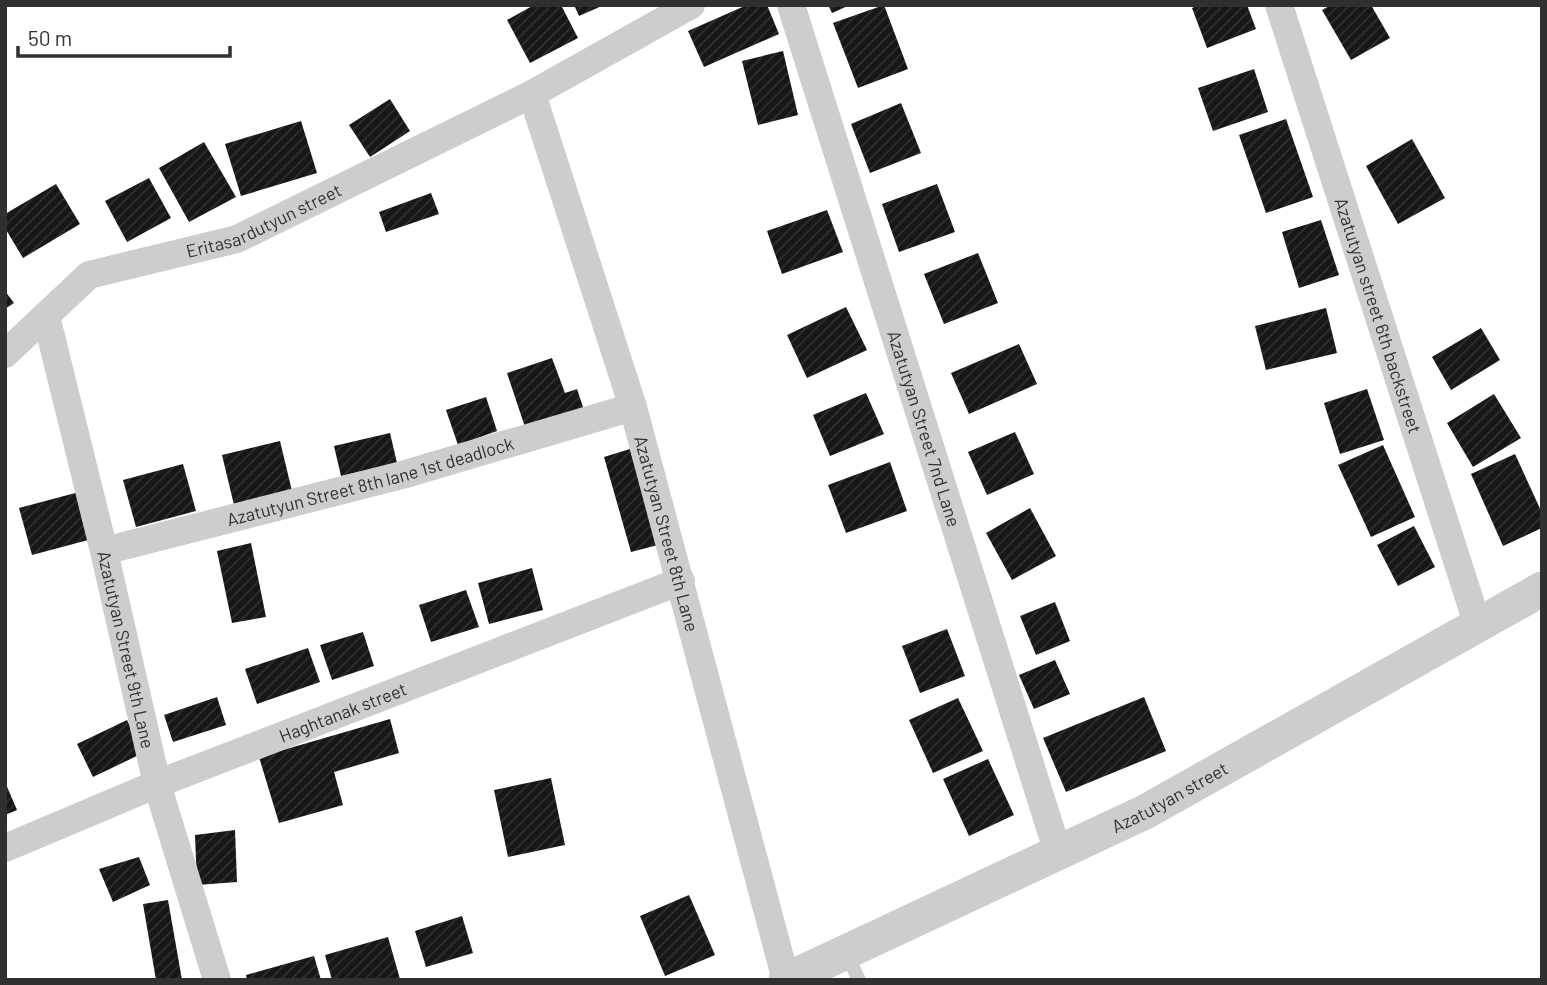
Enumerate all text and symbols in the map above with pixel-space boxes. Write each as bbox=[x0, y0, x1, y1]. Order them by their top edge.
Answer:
scale bar bbox=[18, 14, 229, 58]
text: 50 m bbox=[28, 25, 72, 50]
street label: Eritasardutyun street bbox=[184, 179, 345, 262]
street label: Azatutyan street 6th backstreet bbox=[1330, 195, 1427, 436]
street label: Azatutyan Street 7nd Lane bbox=[883, 328, 966, 529]
street label: Azatutyun Street 8th lane 1st deadlock bbox=[224, 432, 516, 530]
street label: Azatutyan Street 8th Lane bbox=[630, 433, 704, 634]
street label: Azatutyan Street 9th Lane bbox=[93, 548, 160, 750]
street label: Haghtanak street bbox=[276, 677, 410, 747]
street label: Azatutyan street bbox=[1108, 757, 1232, 837]

